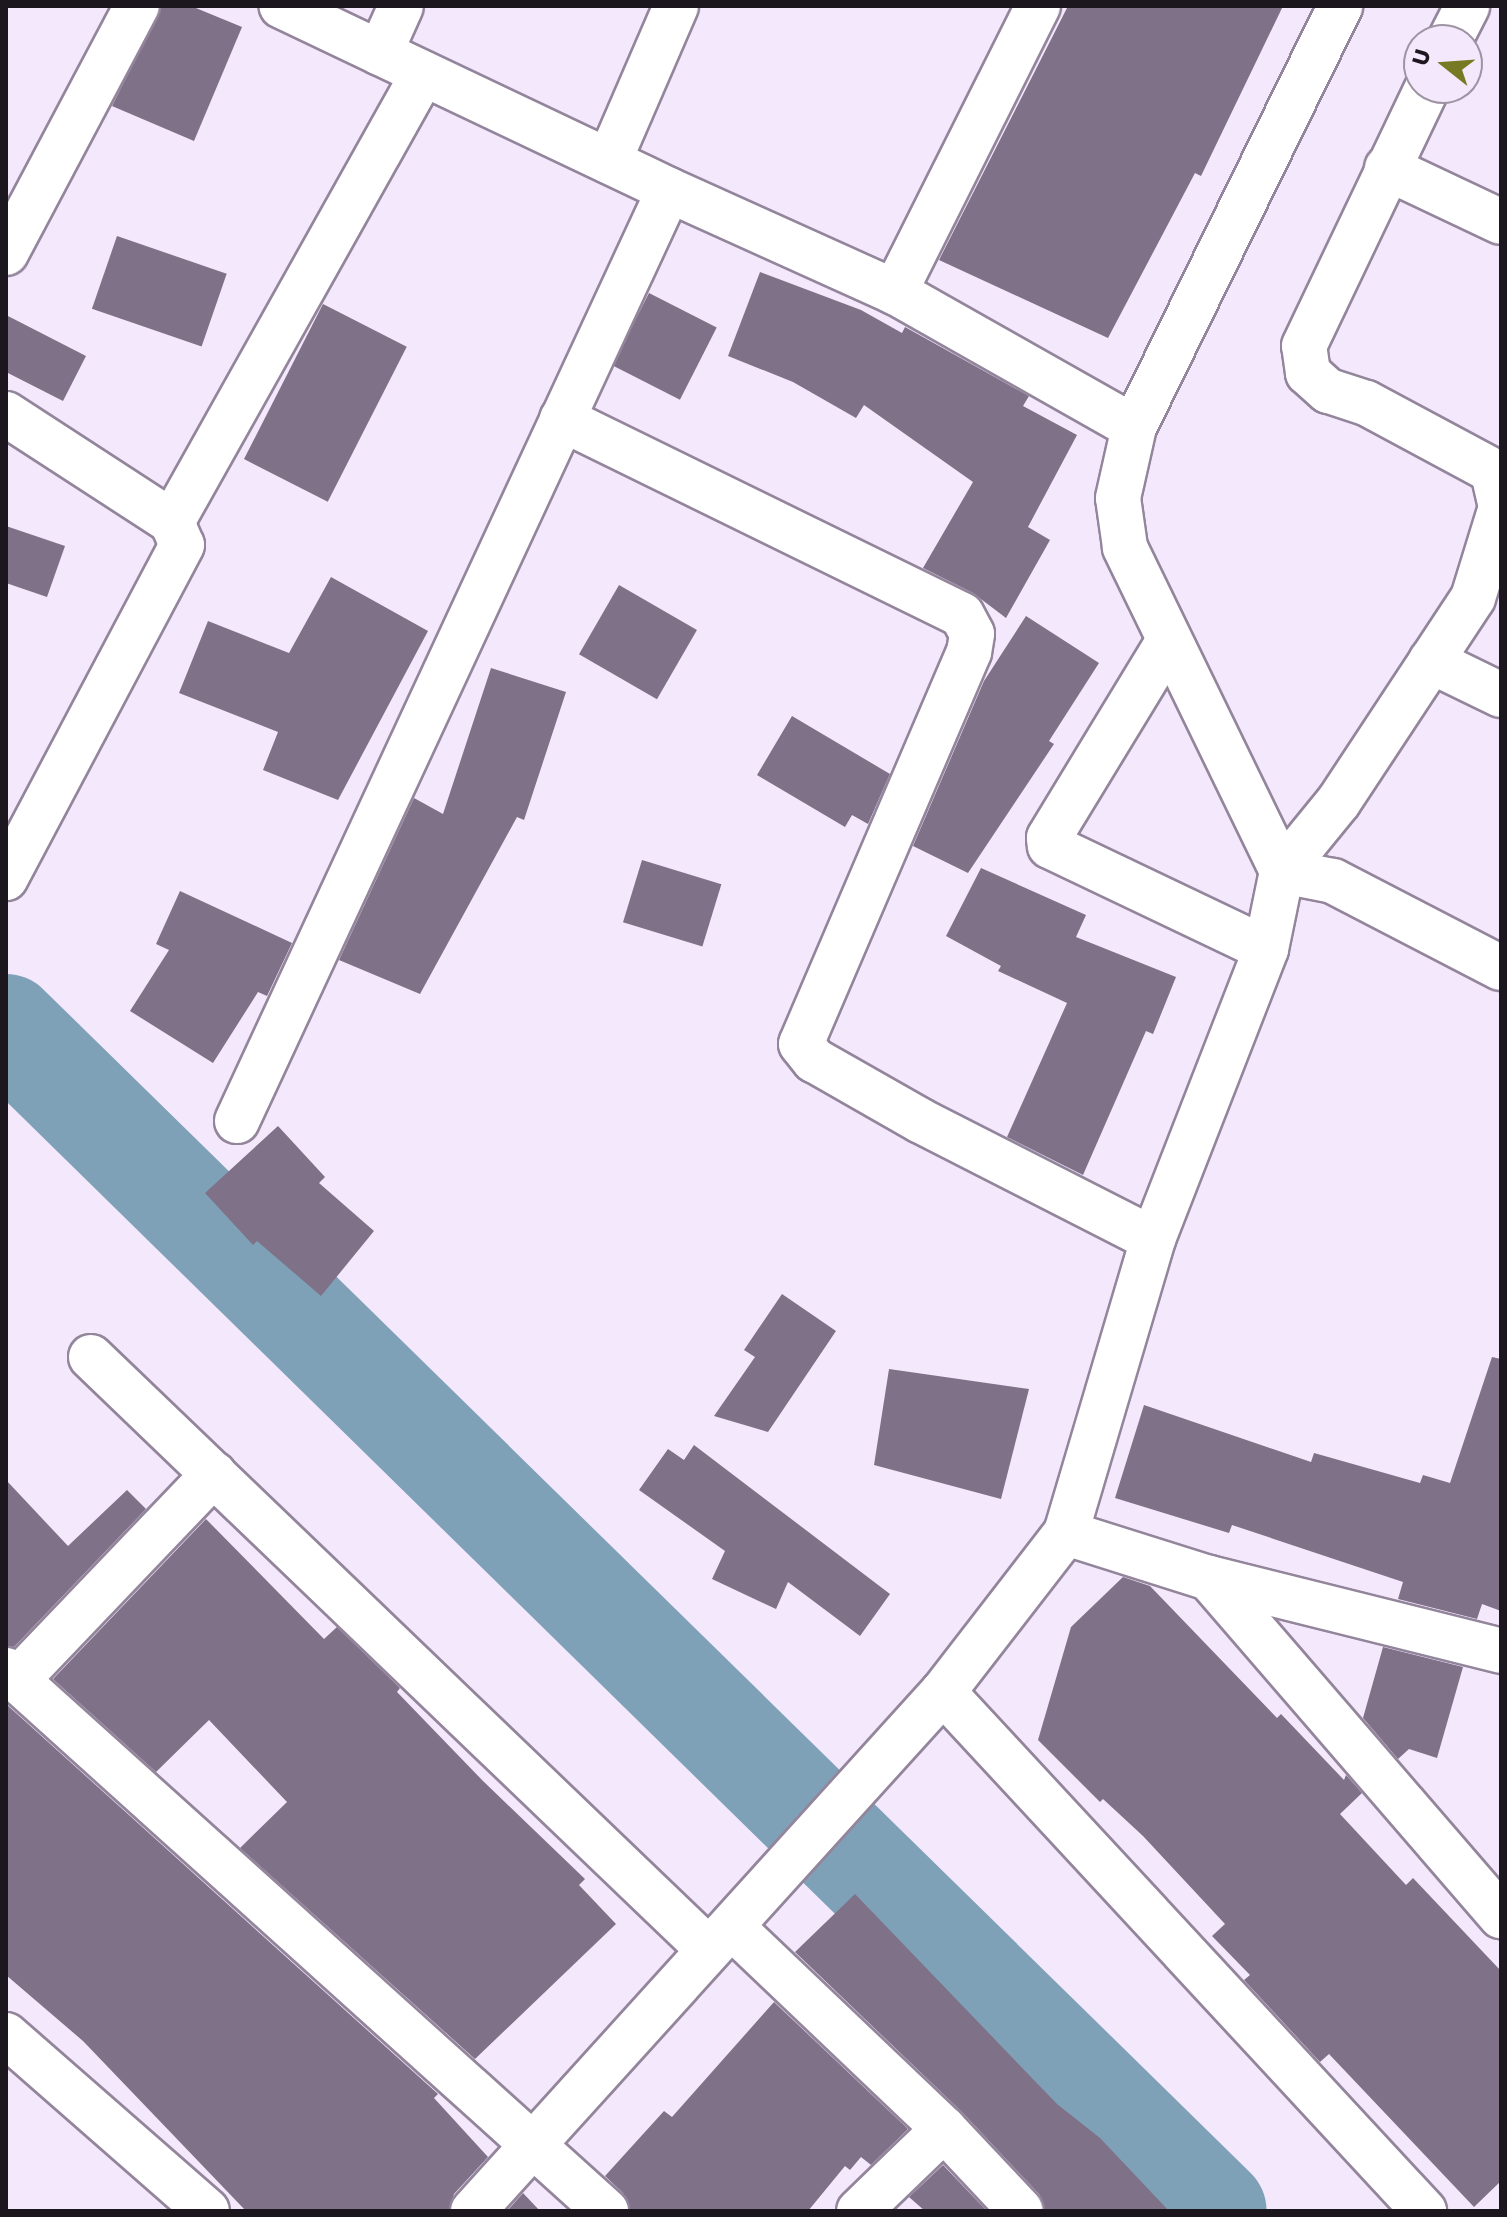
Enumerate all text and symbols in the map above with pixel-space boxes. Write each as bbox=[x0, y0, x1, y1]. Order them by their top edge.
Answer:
north arrow bbox=[1403, 24, 1483, 104]
text: U bbox=[1404, 45, 1439, 69]

